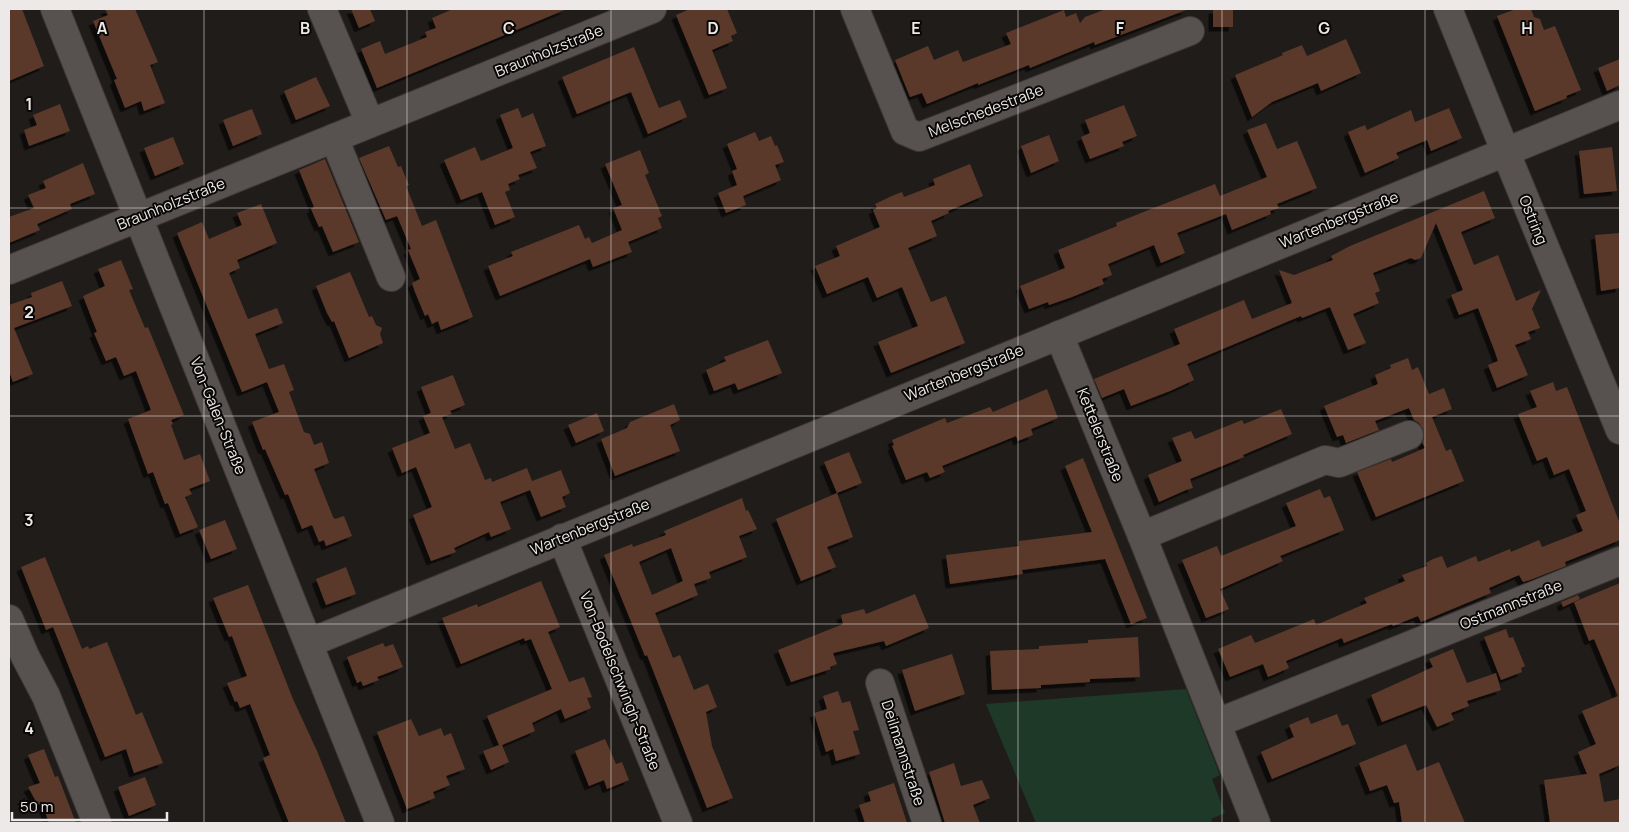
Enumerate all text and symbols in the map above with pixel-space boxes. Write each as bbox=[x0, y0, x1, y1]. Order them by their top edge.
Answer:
text: A bbox=[97, 17, 108, 39]
text: B bbox=[300, 17, 310, 39]
text: C bbox=[503, 17, 515, 39]
text: D bbox=[707, 17, 719, 39]
text: E bbox=[911, 17, 921, 39]
text: F bbox=[1116, 17, 1125, 39]
text: G bbox=[1318, 17, 1330, 39]
text: H bbox=[1521, 17, 1533, 39]
street label: Braunholzstraße bbox=[492, 19, 606, 82]
street label: Melschedestraße bbox=[925, 79, 1046, 142]
text: 1 bbox=[25, 93, 33, 115]
street label: Braunholzstraße bbox=[114, 172, 228, 235]
street label: Wartenbergstraße bbox=[1276, 186, 1402, 253]
street label: Ostring bbox=[1514, 192, 1553, 248]
text: 2 bbox=[24, 301, 34, 323]
street label: Wartenbergstraße bbox=[901, 339, 1027, 406]
street label: Von-Galen-Straße bbox=[185, 354, 252, 478]
street label: Kettelerstraße bbox=[1072, 385, 1129, 485]
street label: Wartenbergstraße bbox=[527, 493, 653, 560]
text: 3 bbox=[24, 509, 34, 531]
street label: Ostmannstraße bbox=[1456, 574, 1565, 635]
street label: Von-Bodelschwingh-Straße bbox=[575, 588, 666, 774]
street label: Deilmannstraße bbox=[877, 697, 930, 809]
text: 4 bbox=[24, 717, 34, 739]
scale bar bbox=[12, 790, 168, 822]
text: 50 m bbox=[20, 796, 54, 817]

